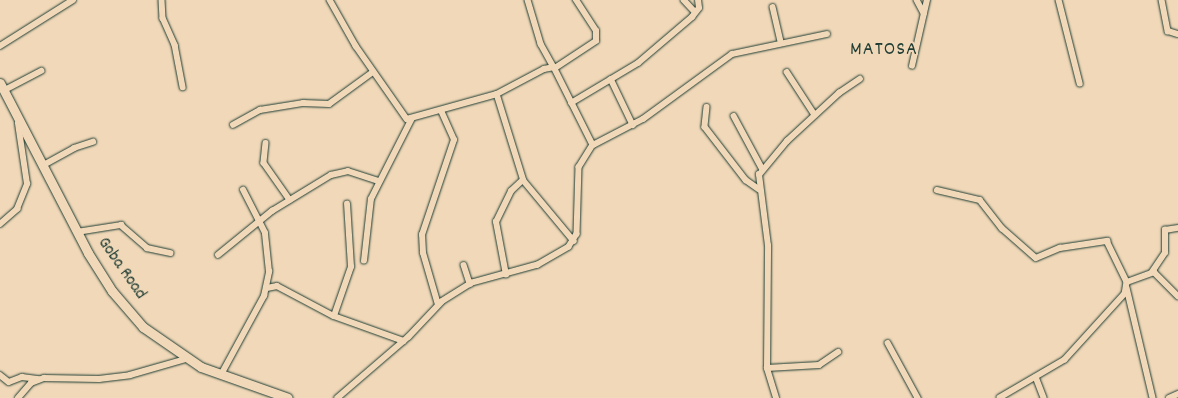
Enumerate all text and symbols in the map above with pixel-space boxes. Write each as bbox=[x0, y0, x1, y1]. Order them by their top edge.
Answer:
district label: MATOSA bbox=[849, 38, 919, 62]
street label: Goba Road bbox=[92, 234, 150, 304]

